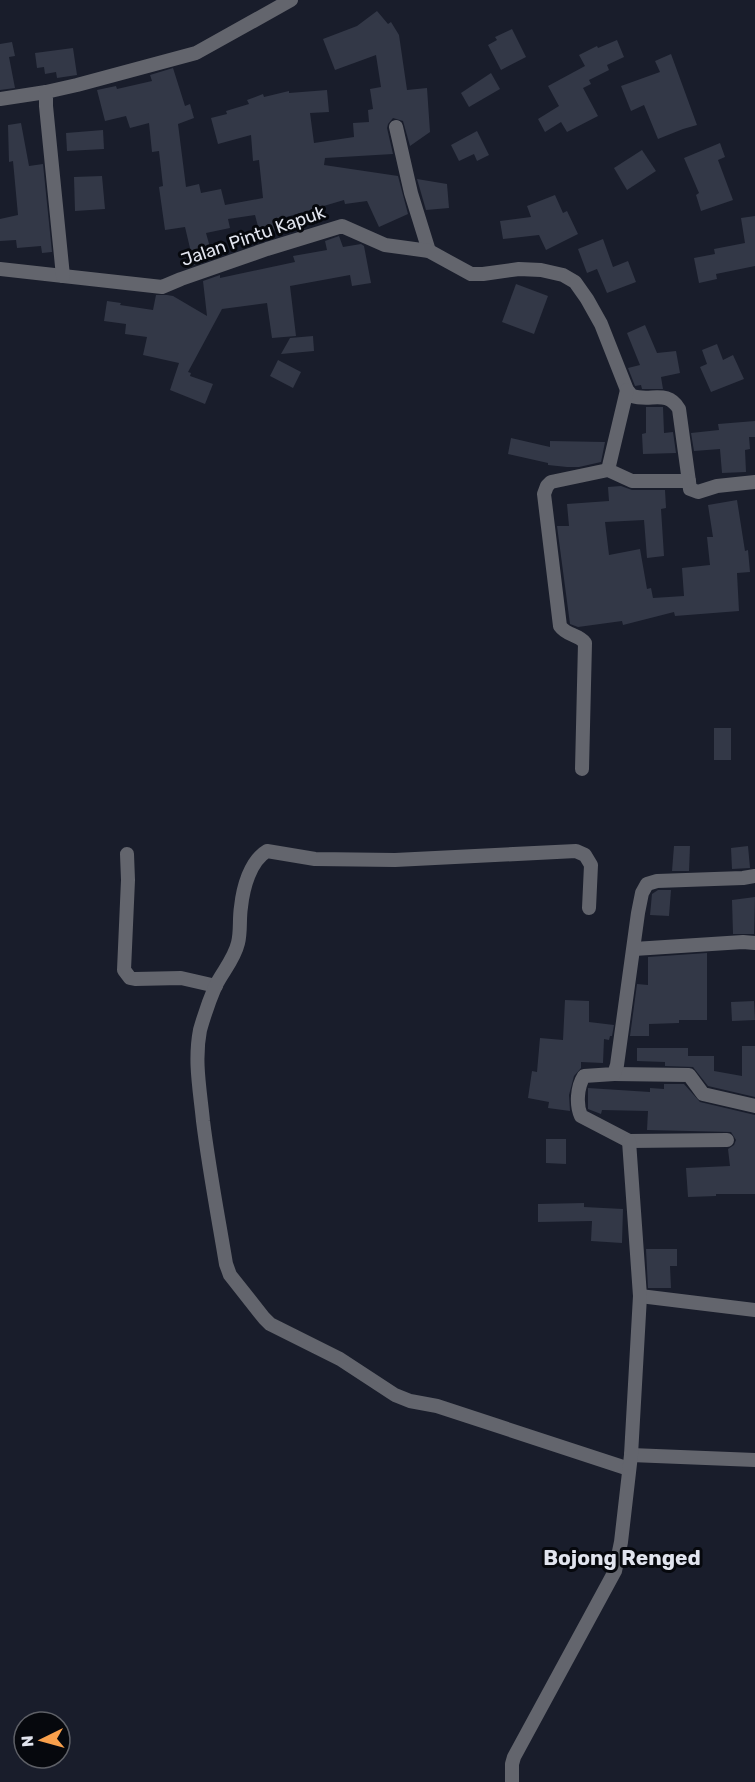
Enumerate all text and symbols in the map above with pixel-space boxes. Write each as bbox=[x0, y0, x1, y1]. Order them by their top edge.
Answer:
street label: Jalan Pintu Kapuk bbox=[178, 201, 329, 271]
district label: Bojong Renged bbox=[543, 1545, 701, 1570]
north arrow bbox=[12, 1710, 72, 1770]
text: N bbox=[18, 1735, 38, 1748]

